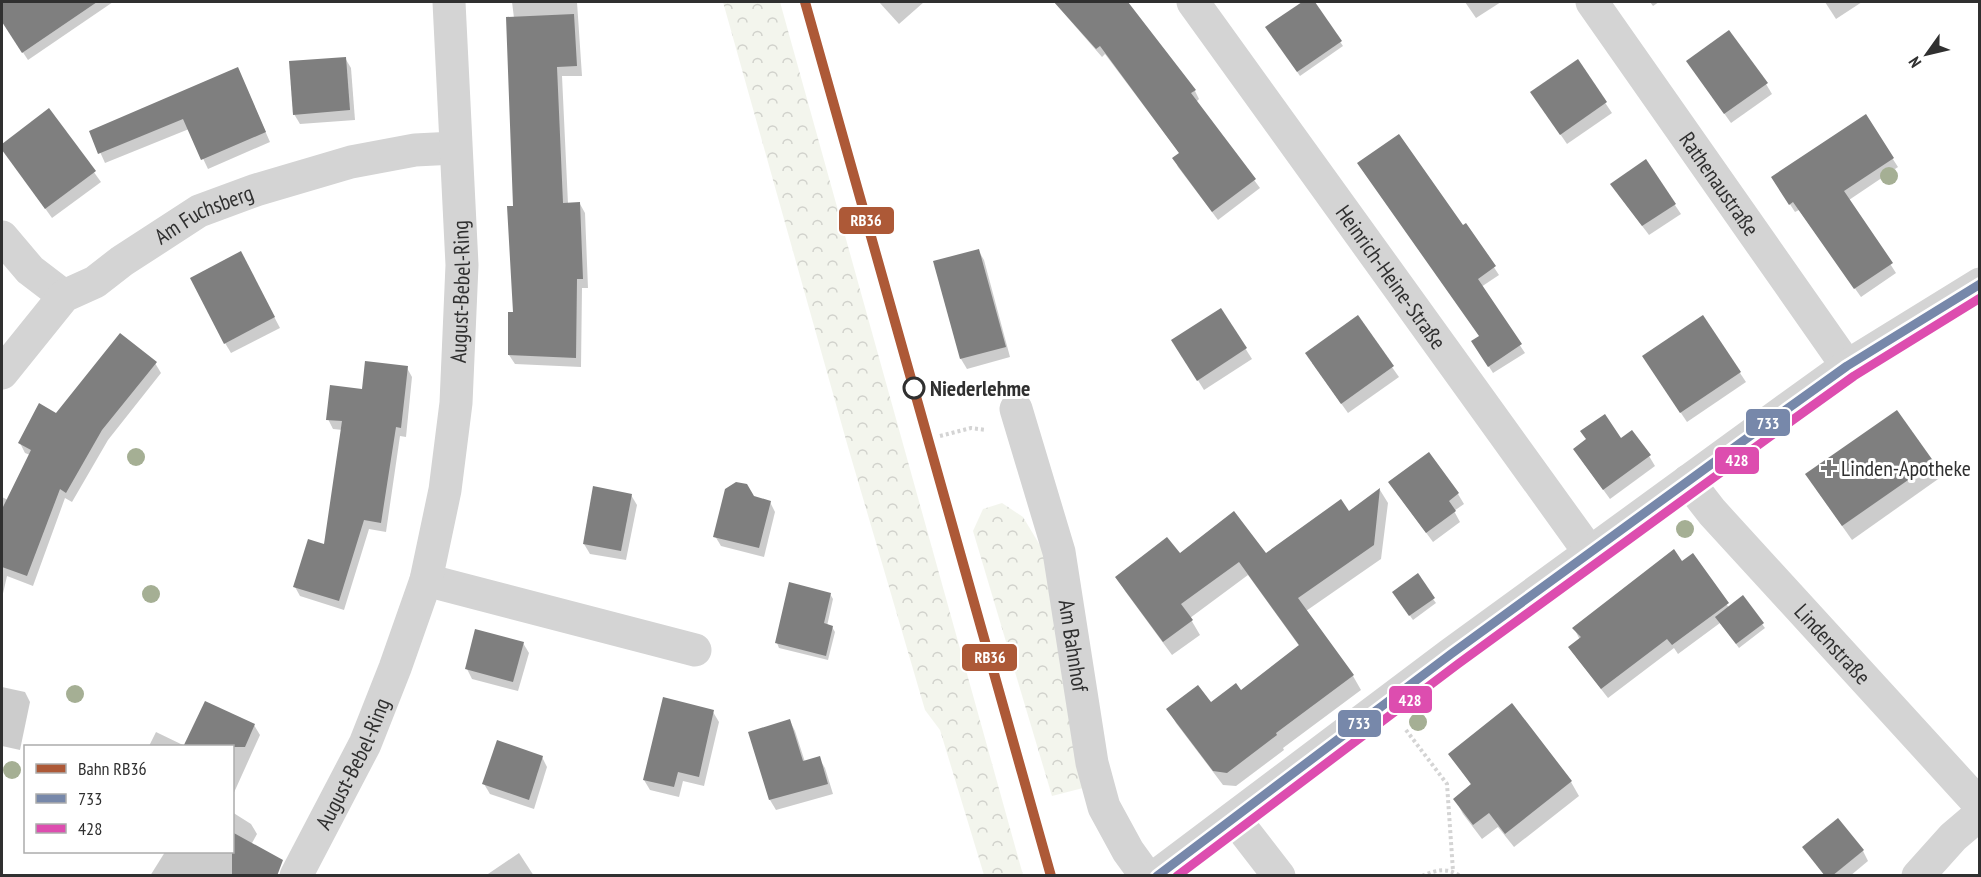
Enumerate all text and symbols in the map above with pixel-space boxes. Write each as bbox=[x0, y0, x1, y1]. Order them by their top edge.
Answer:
north arrow bbox=[1897, 24, 1957, 84]
text: N bbox=[1904, 53, 1925, 72]
street label: Rathenaustraße bbox=[1673, 126, 1765, 241]
street label: Am Fuchsberg bbox=[149, 178, 257, 250]
street label: Heinrich-Heine-Straße bbox=[1330, 199, 1453, 355]
line badge: RB36 bbox=[838, 206, 895, 235]
text: RB36 bbox=[850, 210, 882, 230]
street label: August-Bebel-Ring bbox=[444, 220, 476, 364]
place label: Niederlehme bbox=[930, 374, 1031, 402]
marker: Niederlehme bbox=[903, 377, 925, 399]
line badge: 733 bbox=[1745, 408, 1791, 437]
text: 733 bbox=[1757, 413, 1779, 433]
line badge: 428 bbox=[1714, 446, 1760, 475]
text: 428 bbox=[1726, 450, 1748, 470]
place label: Linden-Apotheke bbox=[1841, 454, 1971, 482]
marker: Linden-Apotheke bbox=[1822, 461, 1836, 475]
street label: Am Bahnhof bbox=[1053, 598, 1095, 695]
street label: Lindenstraße bbox=[1789, 598, 1877, 690]
line badge: RB36 bbox=[961, 643, 1018, 672]
text: RB36 bbox=[974, 647, 1006, 667]
line badge: 428 bbox=[1388, 685, 1433, 714]
text: 428 bbox=[1399, 690, 1421, 710]
street label: August-Bebel-Ring bbox=[309, 694, 396, 834]
line badge: 733 bbox=[1337, 709, 1382, 738]
text: 733 bbox=[1348, 713, 1370, 733]
legend bbox=[24, 745, 234, 853]
text: Bahn RB36 bbox=[78, 757, 147, 780]
text: 733 bbox=[78, 787, 102, 810]
text: 428 bbox=[78, 817, 102, 840]

